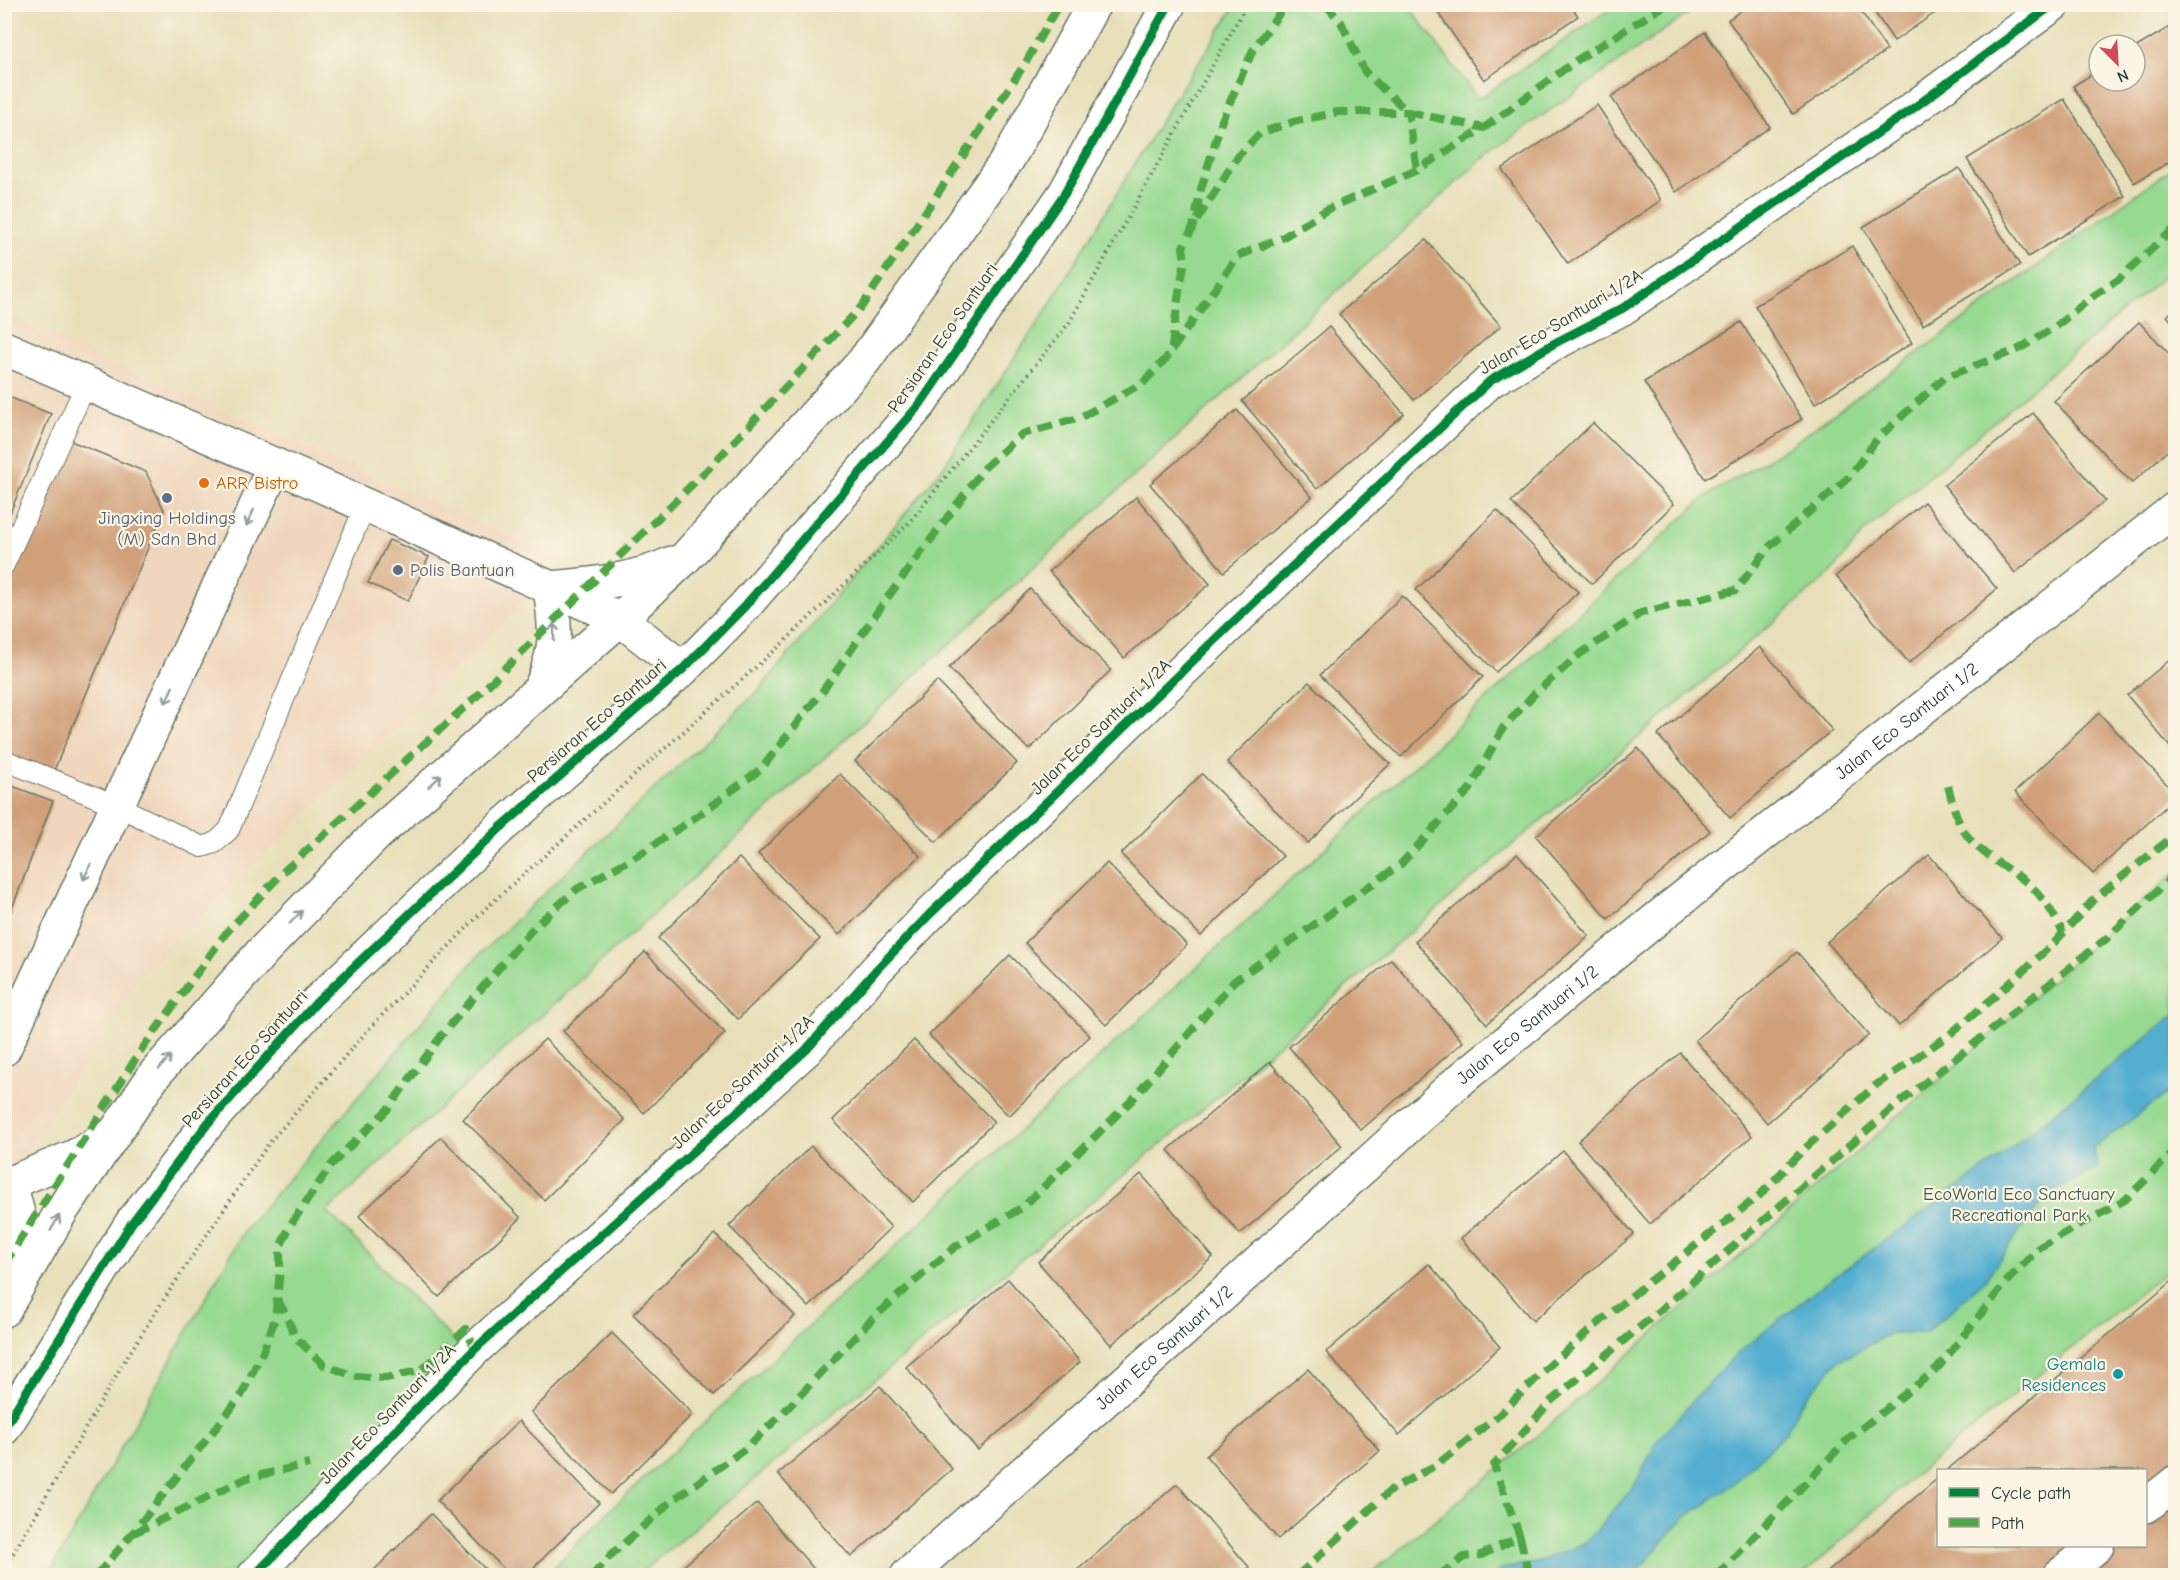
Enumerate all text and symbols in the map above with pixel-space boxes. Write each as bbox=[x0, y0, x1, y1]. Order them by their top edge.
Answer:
north arrow bbox=[2087, 33, 2147, 93]
text: N bbox=[2114, 65, 2131, 86]
street label: Persiaran Eco Santuari bbox=[883, 259, 1003, 417]
street label: Jalan Eco Santuari 1/2A bbox=[1476, 265, 1646, 379]
place label: ARR Bistro bbox=[216, 473, 298, 494]
marker: ARR Bistro bbox=[197, 476, 211, 490]
marker: Jingxing Holdings (M) Sdn Bhd bbox=[160, 491, 174, 505]
place label: Jingxing Holdings (M) Sdn Bhd bbox=[99, 508, 236, 550]
one-way arrow bbox=[244, 508, 256, 526]
place label: Polis Bantuan bbox=[410, 560, 514, 581]
marker: Polis Bantuan bbox=[391, 563, 405, 577]
one-way arrow bbox=[548, 623, 560, 643]
street label: Persiaran Eco Santuari bbox=[523, 655, 671, 787]
street label: Jalan Eco Santuari 1/2A bbox=[1027, 655, 1175, 799]
street label: Jalan Eco Santuari 1/2 bbox=[1831, 658, 1982, 784]
one-way arrow bbox=[162, 685, 174, 703]
one-way arrow bbox=[428, 774, 443, 788]
one-way arrow bbox=[80, 862, 92, 880]
one-way arrow bbox=[289, 910, 303, 925]
street label: Jalan Eco Santuari 1/2 bbox=[1453, 961, 1602, 1089]
street label: Persiaran Eco Santuari bbox=[178, 986, 312, 1132]
street label: Jalan Eco Santuari 1/2A bbox=[668, 1011, 818, 1153]
one-way arrow bbox=[158, 1055, 172, 1070]
park label: EcoWorld Eco Sanctuary Recreational Park bbox=[1923, 1184, 2116, 1226]
one-way arrow bbox=[49, 1215, 61, 1232]
street label: Jalan Eco Santuari 1/2 bbox=[1091, 1281, 1237, 1414]
street label: Jalan Eco Santuari 1/2A bbox=[316, 1340, 460, 1488]
place label: Gemala Residences bbox=[2021, 1354, 2106, 1396]
marker: Gemala Residences bbox=[2111, 1367, 2125, 1381]
legend bbox=[1937, 1469, 2147, 1547]
text: Cycle path bbox=[1991, 1483, 2071, 1504]
text: Path bbox=[1991, 1513, 2024, 1534]

